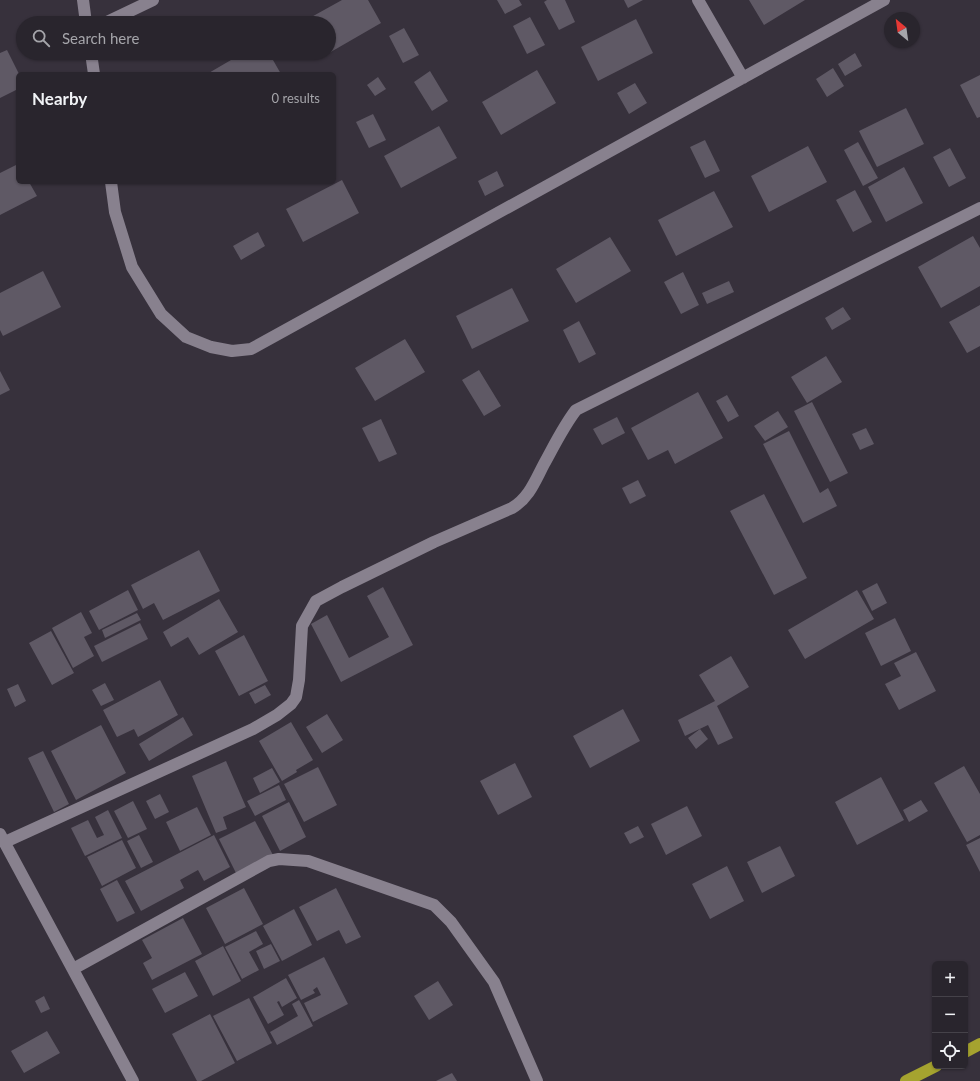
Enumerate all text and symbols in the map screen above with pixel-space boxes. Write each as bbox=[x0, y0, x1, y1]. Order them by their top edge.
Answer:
north arrow bbox=[884, 12, 920, 48]
search box bbox=[16, 16, 336, 60]
icon: search bbox=[30, 27, 52, 49]
text: Search here bbox=[62, 29, 139, 47]
text: Nearby bbox=[32, 88, 87, 109]
text: 0 results bbox=[272, 90, 320, 106]
map controls bbox=[932, 961, 968, 1069]
button: + bbox=[932, 961, 968, 997]
button: − bbox=[932, 997, 968, 1033]
button: locate bbox=[932, 1033, 968, 1069]

